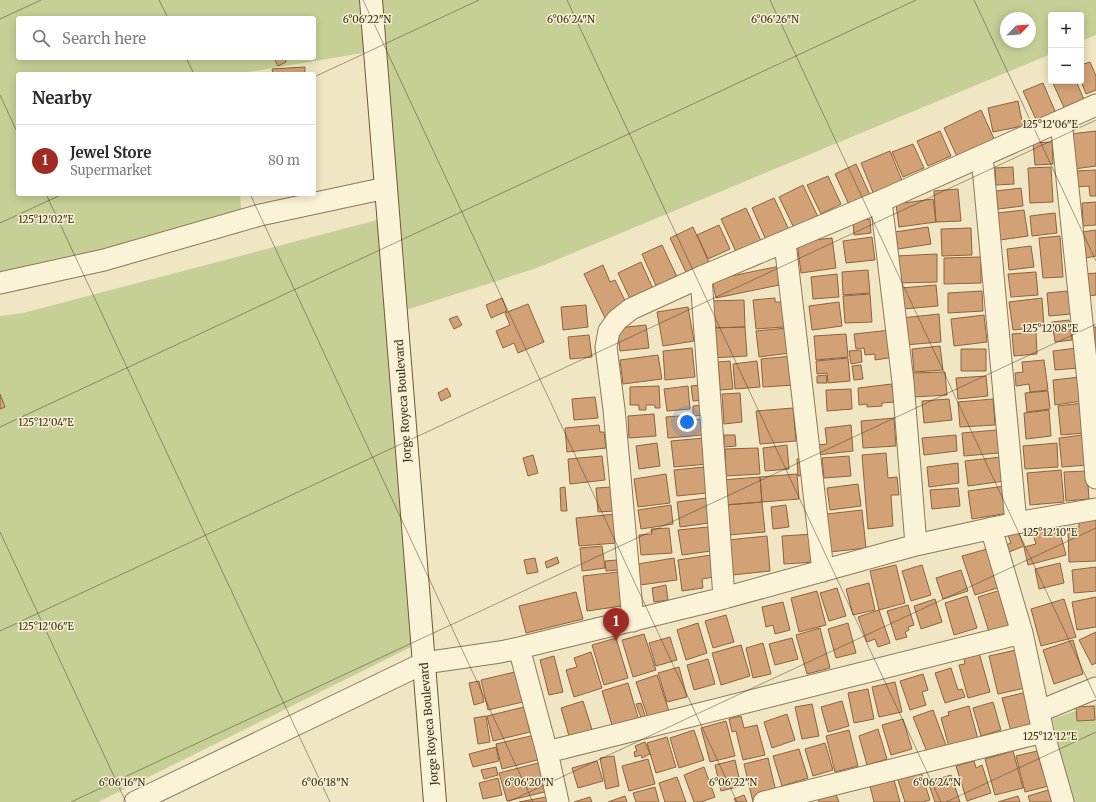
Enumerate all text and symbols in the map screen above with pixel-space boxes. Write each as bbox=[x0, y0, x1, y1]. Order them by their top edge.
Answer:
north arrow bbox=[1000, 12, 1036, 48]
map controls bbox=[1048, 12, 1084, 84]
button: + bbox=[1048, 12, 1084, 48]
text: 6°06'22"N bbox=[343, 13, 391, 26]
text: 6°06'24"N bbox=[547, 13, 595, 26]
text: 6°06'26"N bbox=[751, 13, 799, 26]
search box bbox=[16, 16, 316, 60]
icon: search bbox=[30, 27, 52, 49]
text: Search here bbox=[62, 29, 146, 48]
button: − bbox=[1048, 48, 1084, 84]
text: Nearby bbox=[32, 87, 92, 109]
text: 125°12'06"E bbox=[1022, 118, 1079, 131]
text: Jewel Store bbox=[70, 143, 151, 162]
text: 1 bbox=[42, 152, 48, 169]
text: 80 m bbox=[268, 152, 300, 169]
text: Supermarket bbox=[70, 162, 152, 179]
text: 125°12'02"E bbox=[18, 213, 74, 226]
text: 125°12'08"E bbox=[1022, 322, 1079, 335]
street label: Jorge Royeca Boulevard bbox=[392, 339, 414, 464]
your location bbox=[677, 412, 697, 432]
text: 125°12'04"E bbox=[18, 416, 74, 429]
text: 125°12'10"E bbox=[1023, 526, 1078, 539]
pin: 1 bbox=[603, 608, 629, 641]
text: 125°12'06"E bbox=[18, 620, 75, 633]
street label: Jorge Royeca Boulevard bbox=[417, 662, 441, 787]
text: 125°12'12"E bbox=[1023, 730, 1078, 743]
text: 6°06'16"N bbox=[99, 776, 146, 789]
text: 6°06'18"N bbox=[301, 776, 349, 789]
text: 6°06'20"N bbox=[504, 776, 554, 789]
text: 6°06'22"N bbox=[709, 776, 757, 789]
text: 6°06'24"N bbox=[913, 776, 961, 789]

